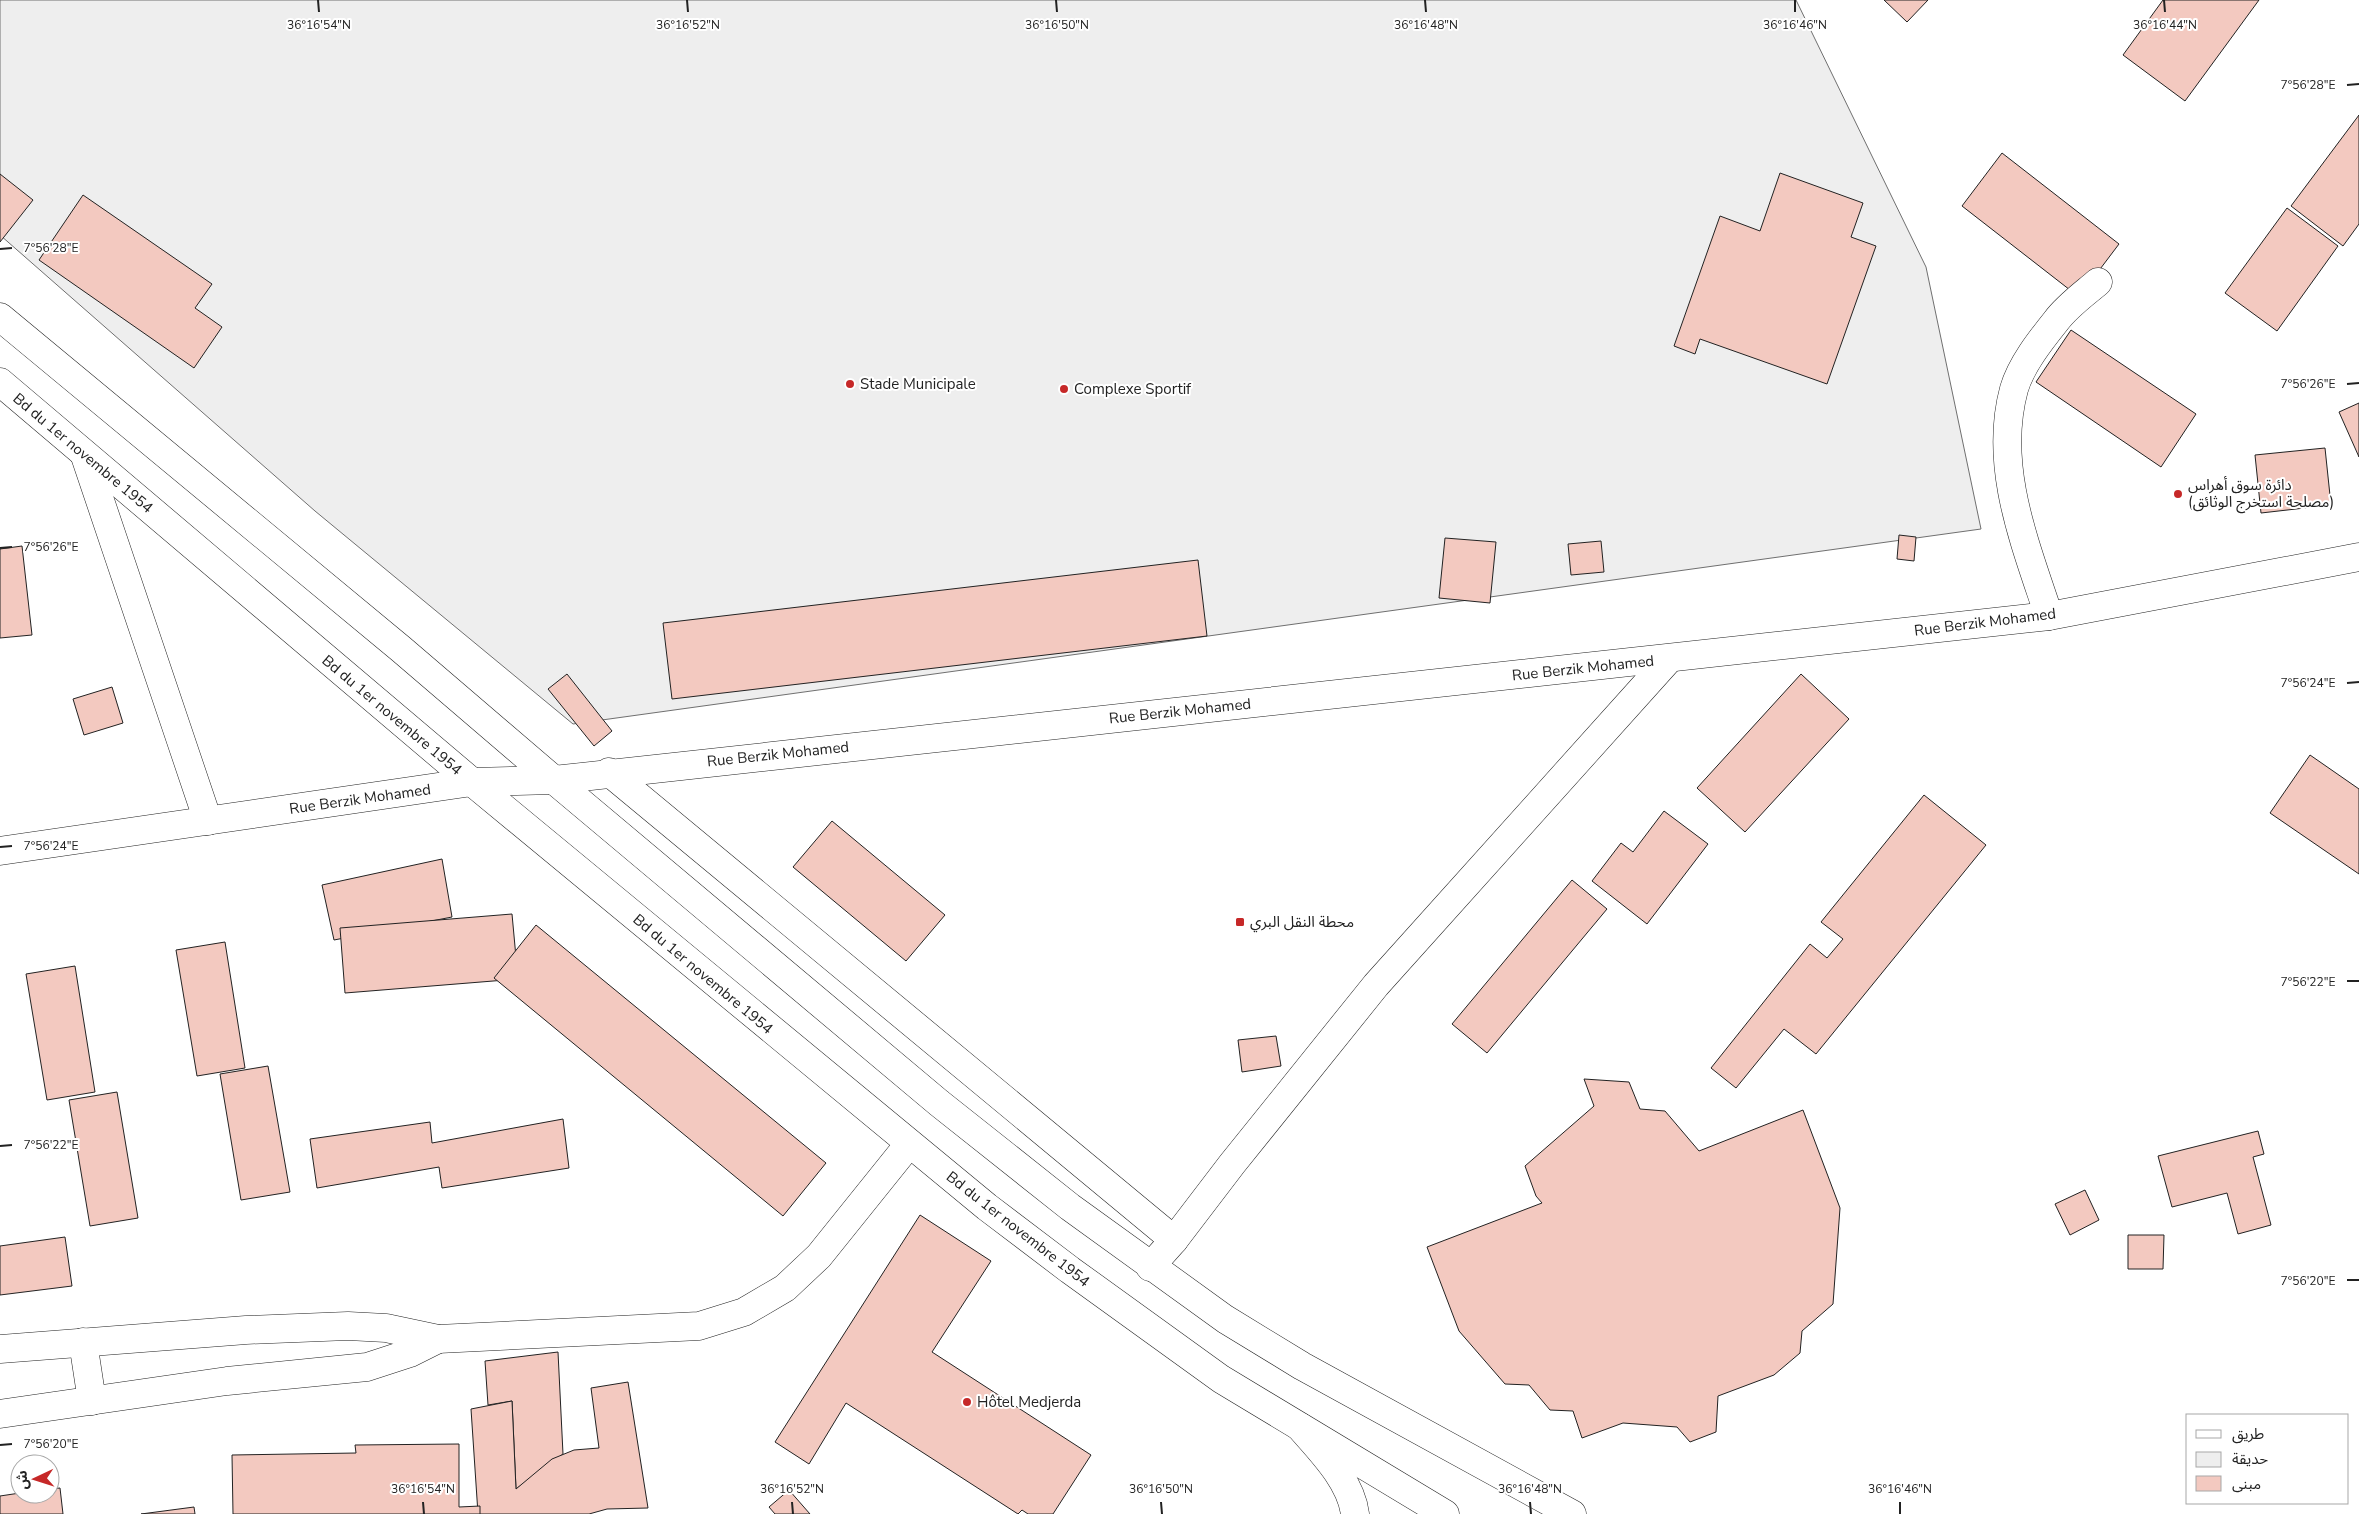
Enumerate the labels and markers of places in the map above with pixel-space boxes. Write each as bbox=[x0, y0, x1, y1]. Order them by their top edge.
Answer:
place label: Stade Municipale bbox=[860, 374, 976, 394]
marker: Stade Municipale bbox=[844, 378, 856, 390]
place label: Complexe Sportif bbox=[1074, 379, 1192, 399]
marker: Complexe Sportif bbox=[1058, 383, 1070, 395]
place label: دائرة سوق أهراس (مصلحة استخرج الوثائق) bbox=[2188, 475, 2334, 514]
marker: دائرة سوق أهراس (مصلحة استخرج الوثائق) bbox=[2172, 488, 2184, 500]
place label: محطة النقل البري bbox=[1250, 912, 1354, 933]
marker: محطة النقل البري bbox=[1234, 916, 1246, 928]
place label: Hôtel Medjerda bbox=[977, 1392, 1081, 1412]
marker: Hôtel Medjerda bbox=[961, 1396, 973, 1408]

